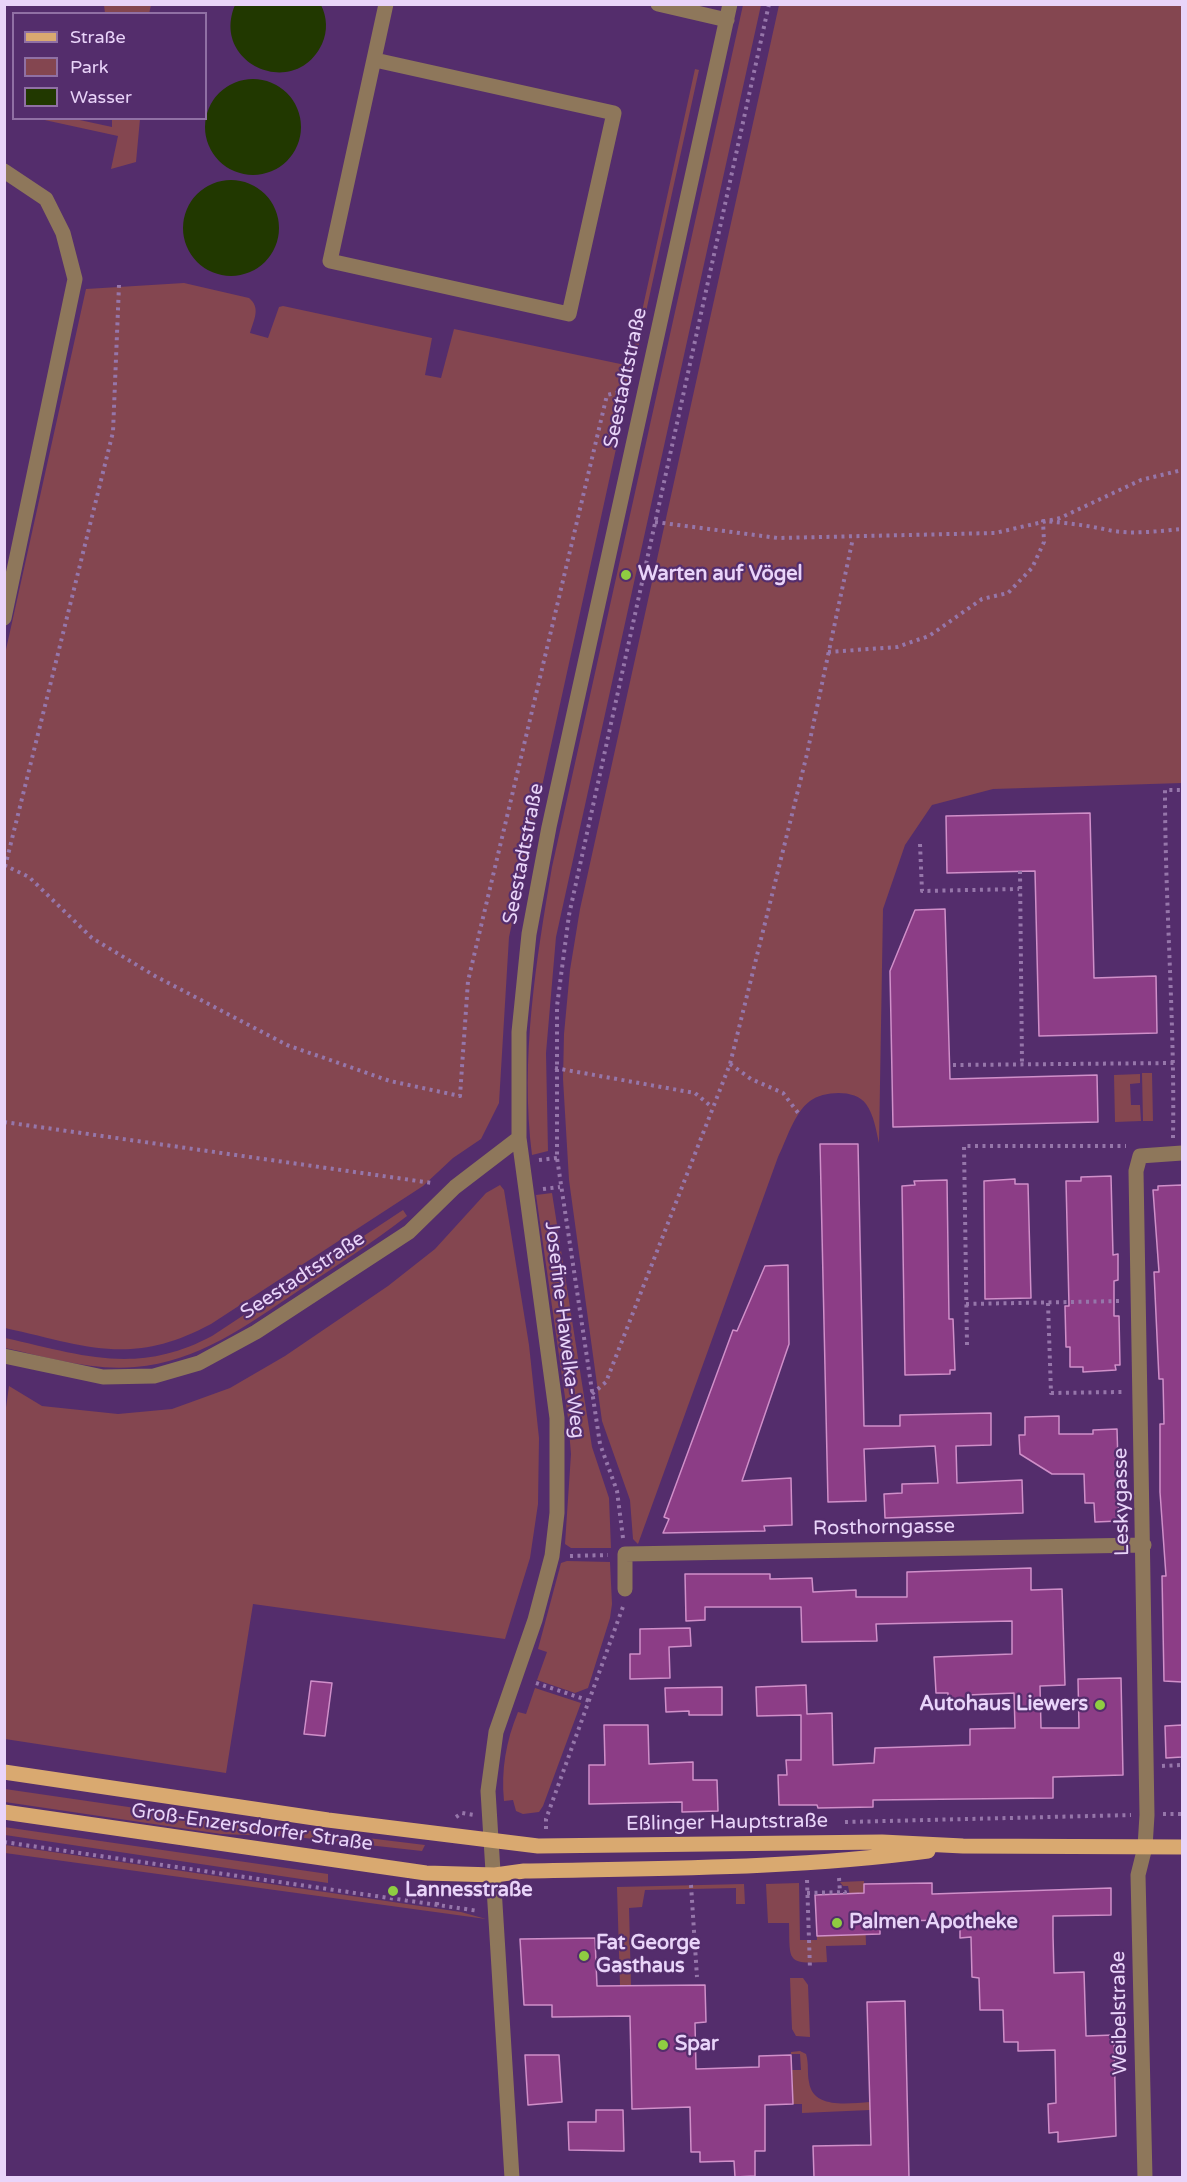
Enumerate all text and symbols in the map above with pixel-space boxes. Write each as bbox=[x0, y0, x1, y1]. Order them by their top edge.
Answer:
legend bbox=[12, 12, 207, 120]
text: Straße bbox=[70, 26, 126, 48]
text: Park bbox=[70, 56, 108, 78]
text: Wasser bbox=[70, 86, 132, 108]
street label: Seestadtstraße bbox=[599, 305, 653, 451]
place label: Warten auf Vögel bbox=[638, 563, 803, 587]
marker: Warten auf Vögel bbox=[619, 568, 633, 582]
street label: Seestadtstraße bbox=[499, 781, 549, 927]
street label: Josefine-Hawelka-Weg bbox=[539, 1220, 589, 1440]
street label: Seestadtstraße bbox=[236, 1227, 370, 1325]
street label: Leskygasse bbox=[1109, 1448, 1135, 1556]
street label: Rosthorngasse bbox=[813, 1515, 955, 1541]
place label: Autohaus Liewers bbox=[919, 1693, 1088, 1717]
marker: Autohaus Liewers bbox=[1093, 1698, 1107, 1712]
street label: Groß-Enzersdorfer Straße bbox=[130, 1799, 374, 1857]
street label: Eßlinger Hauptstraße bbox=[626, 1809, 828, 1837]
place label: Lannesstraße bbox=[405, 1879, 533, 1903]
marker: Lannesstraße bbox=[386, 1884, 400, 1898]
place label: Palmen Apotheke bbox=[849, 1911, 1018, 1935]
marker: Palmen Apotheke bbox=[830, 1916, 844, 1930]
place label: Fat George Gasthaus bbox=[596, 1932, 700, 1979]
marker: Fat George Gasthaus bbox=[577, 1949, 591, 1963]
street label: Weibelstraße bbox=[1107, 1951, 1133, 2075]
place label: Spar bbox=[675, 2033, 719, 2057]
marker: Spar bbox=[656, 2038, 670, 2052]

